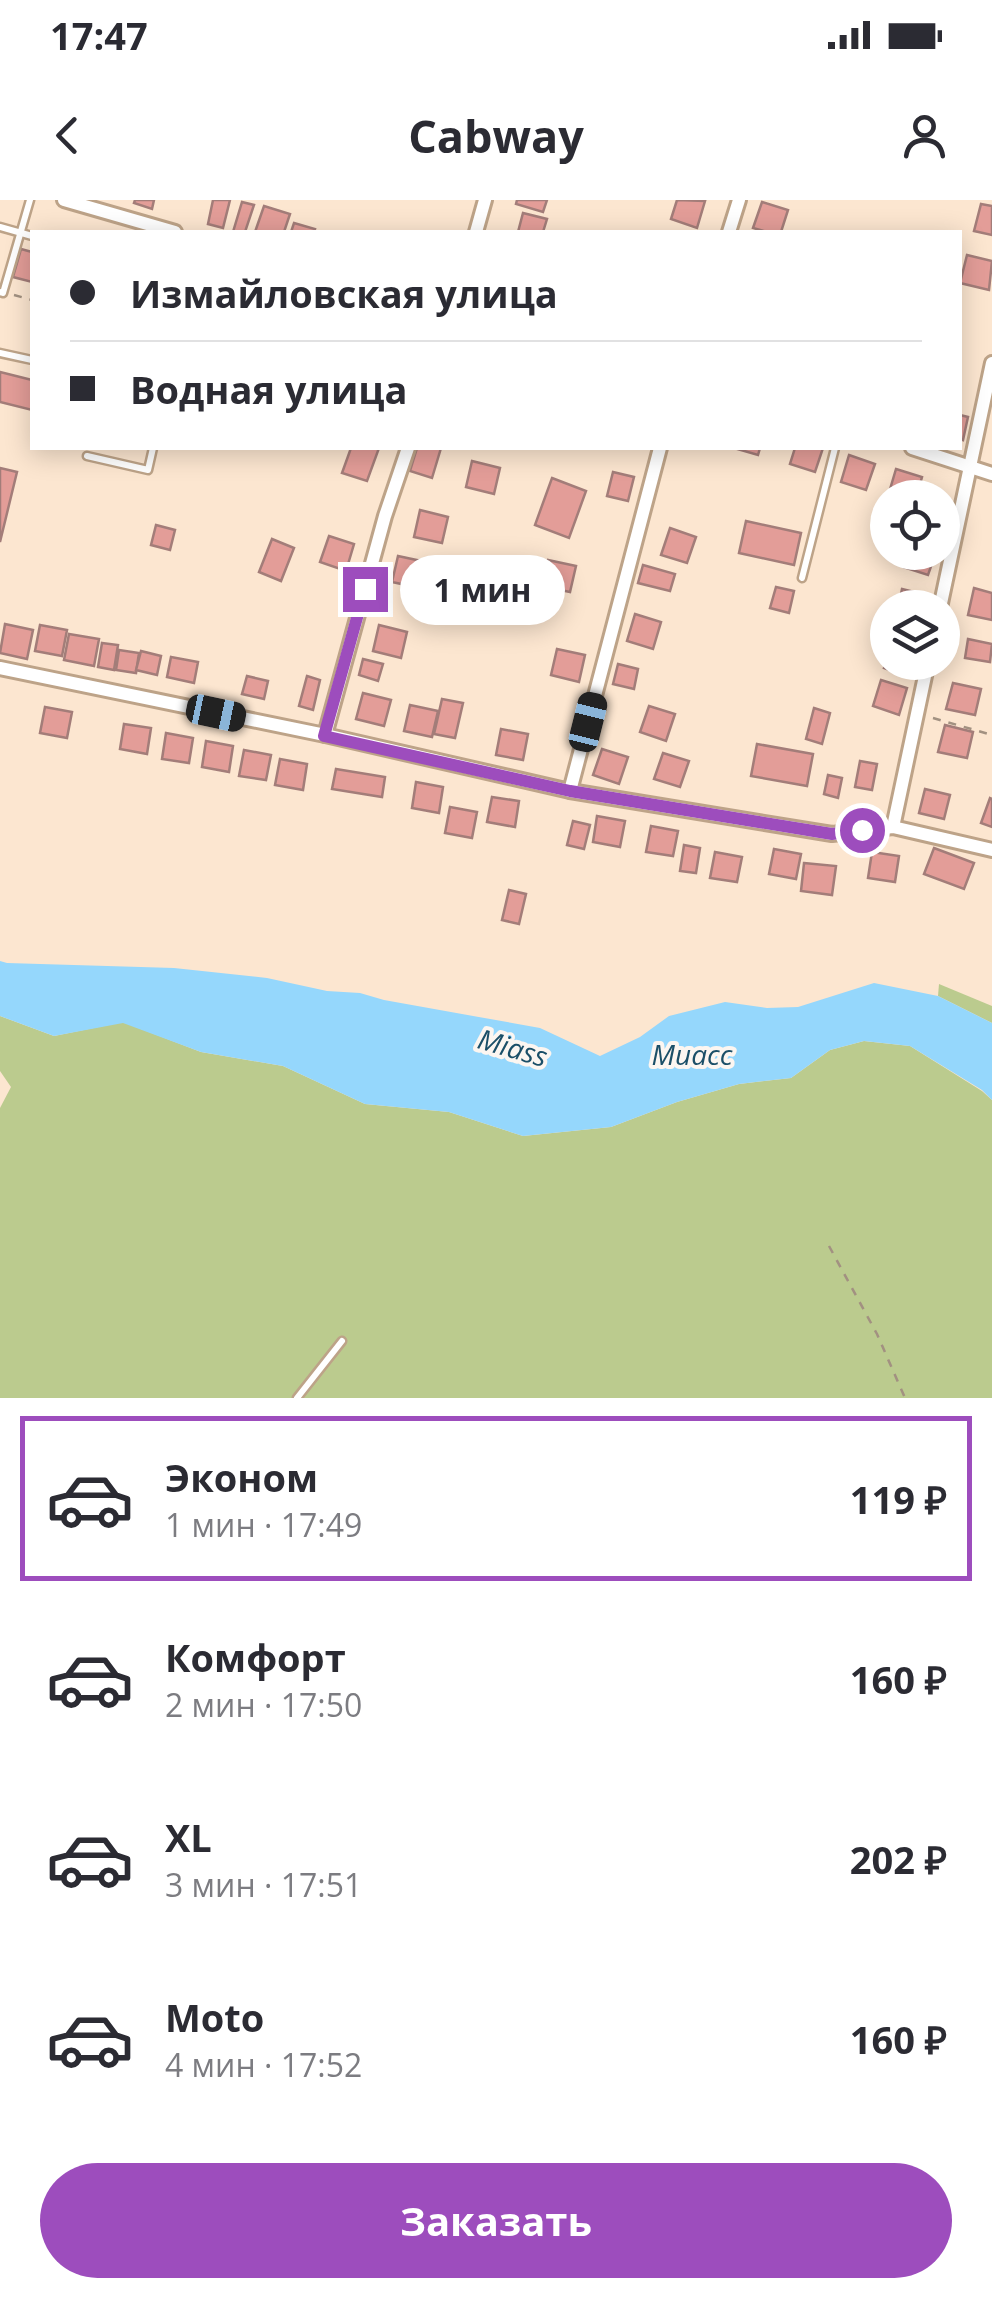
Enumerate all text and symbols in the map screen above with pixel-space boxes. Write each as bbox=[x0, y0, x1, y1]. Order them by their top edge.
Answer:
text: 17:47 bbox=[50, 9, 148, 61]
text: Cabway bbox=[408, 105, 584, 166]
icon: back bbox=[40, 108, 95, 163]
icon: person bbox=[897, 108, 952, 163]
text: Измайловская улица bbox=[130, 267, 558, 319]
text: Водная улица bbox=[130, 363, 407, 415]
map controls bbox=[870, 480, 960, 680]
button: locate bbox=[870, 480, 960, 570]
callout: 1 мин bbox=[400, 554, 565, 624]
route end bbox=[343, 567, 388, 612]
text: 1 мин bbox=[434, 568, 531, 611]
button: layers bbox=[870, 590, 960, 680]
car bbox=[566, 689, 610, 755]
car bbox=[184, 692, 248, 734]
route start bbox=[840, 808, 885, 853]
water label: Miass bbox=[474, 1019, 552, 1075]
water label: Миасс bbox=[652, 1035, 733, 1073]
text: Эконом bbox=[165, 1451, 318, 1503]
icon: car bbox=[45, 1454, 135, 1544]
text: 119 ₽ bbox=[850, 1473, 947, 1525]
text: 1 мин · 17:49 bbox=[165, 1503, 362, 1546]
text: Комфорт bbox=[165, 1631, 346, 1683]
icon: car bbox=[45, 1634, 135, 1724]
text: 160 ₽ bbox=[850, 1653, 947, 1705]
text: 2 мин · 17:50 bbox=[165, 1683, 362, 1726]
text: XL bbox=[165, 1811, 212, 1863]
icon: car bbox=[45, 1814, 135, 1904]
text: 202 ₽ bbox=[850, 1833, 947, 1885]
text: 3 мин · 17:51 bbox=[165, 1863, 362, 1906]
text: Moto bbox=[165, 1991, 264, 2043]
icon: car bbox=[45, 1994, 135, 2084]
text: 160 ₽ bbox=[850, 2013, 947, 2065]
text: 4 мин · 17:52 bbox=[165, 2043, 362, 2086]
button: Заказать bbox=[40, 2163, 952, 2278]

